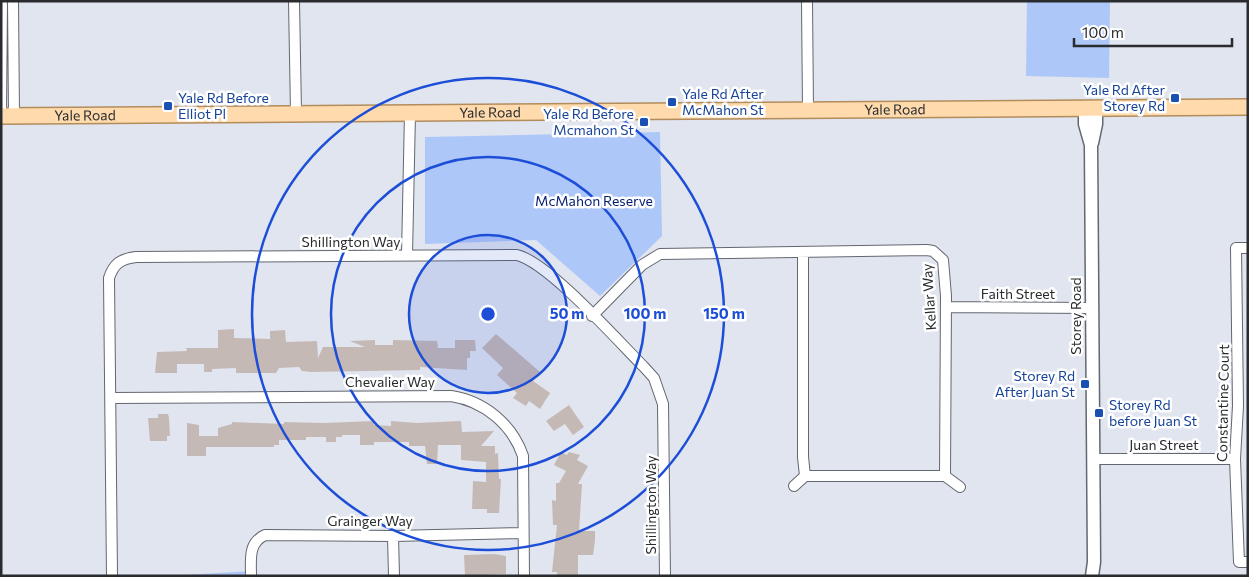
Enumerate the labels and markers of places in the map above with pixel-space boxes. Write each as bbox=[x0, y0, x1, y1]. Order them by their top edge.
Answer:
place label: Yale Rd After Storey Rd bbox=[1083, 81, 1165, 114]
place label: Yale Rd After McMahon St bbox=[682, 85, 764, 118]
place label: Yale Rd Before Elliot Pl bbox=[178, 89, 269, 122]
marker: Yale Rd After Storey Rd bbox=[1169, 92, 1181, 104]
marker: Yale Rd After McMahon St bbox=[666, 96, 678, 108]
marker: Yale Rd Before Elliot Pl bbox=[162, 100, 174, 112]
place label: Yale Rd Before Mcmahon St bbox=[543, 105, 634, 138]
marker: Yale Rd Before Mcmahon St bbox=[638, 116, 650, 128]
centre of rings bbox=[479, 305, 497, 323]
place label: Storey Rd After Juan St bbox=[995, 367, 1075, 400]
marker: Storey Rd After Juan St bbox=[1079, 378, 1091, 390]
place label: Storey Rd before Juan St bbox=[1109, 396, 1198, 429]
marker: Storey Rd before Juan St bbox=[1093, 407, 1105, 419]

